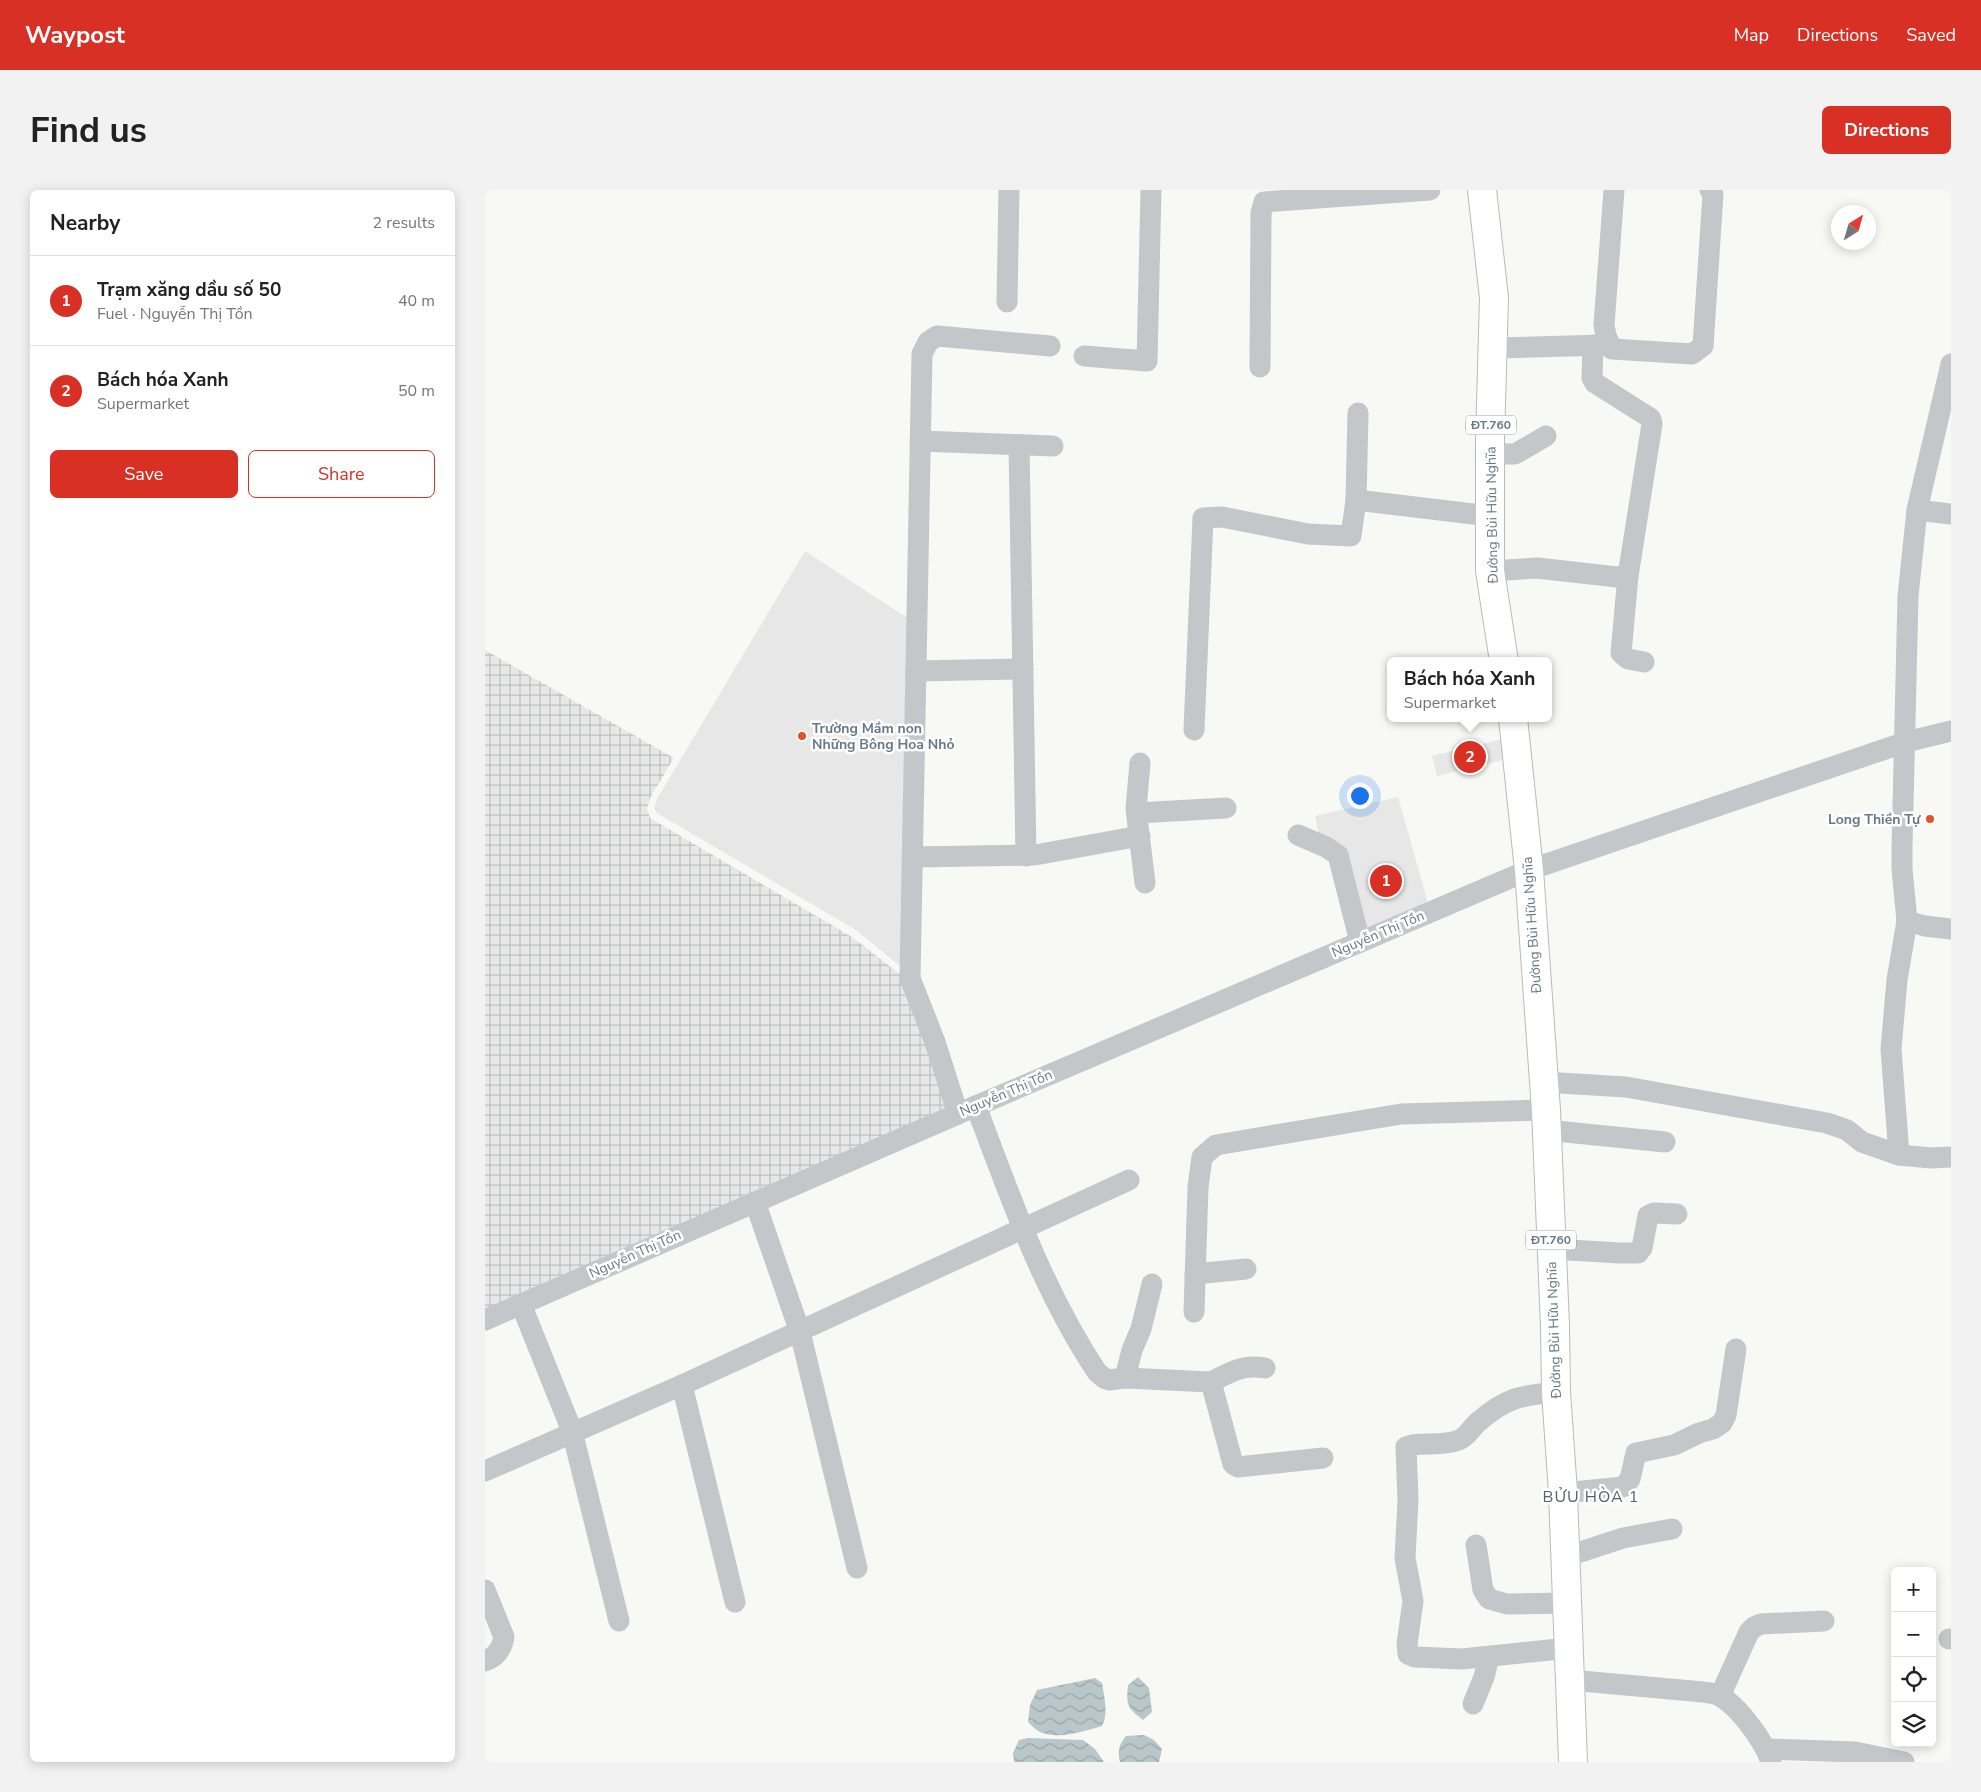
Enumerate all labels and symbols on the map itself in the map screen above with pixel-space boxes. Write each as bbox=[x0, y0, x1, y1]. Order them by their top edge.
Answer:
north arrow bbox=[1831, 205, 1876, 250]
road number: ĐT.760 bbox=[1466, 416, 1516, 434]
street label: Đường Bùi Hữu Nghĩa bbox=[1481, 446, 1503, 585]
place label: Trường Mầm non Những Bông Hoa Nhỏ bbox=[812, 719, 954, 754]
marker: Trường Mầm non Những Bông Hoa Nhỏ bbox=[796, 730, 808, 742]
pin: 2 bbox=[1454, 738, 1486, 776]
your location bbox=[1347, 783, 1373, 809]
place label: Long Thiền Tự bbox=[1828, 810, 1921, 829]
marker: Long Thiền Tự bbox=[1924, 813, 1936, 825]
street label: Đường Bùi Hữu Nghĩa bbox=[1518, 856, 1546, 995]
pin: 1 bbox=[1370, 862, 1402, 900]
street label: Nguyễn Thị Tồn bbox=[1329, 906, 1427, 962]
street label: Nguyễn Thị Tồn bbox=[957, 1065, 1055, 1121]
street label: Nguyễn Thị Tồn bbox=[586, 1225, 684, 1283]
road number: ĐT.760 bbox=[1526, 1230, 1576, 1250]
street label: Đường Bùi Hữu Nghĩa bbox=[1542, 1261, 1566, 1400]
district label: BỬU HÒA 1 bbox=[1543, 1486, 1639, 1508]

